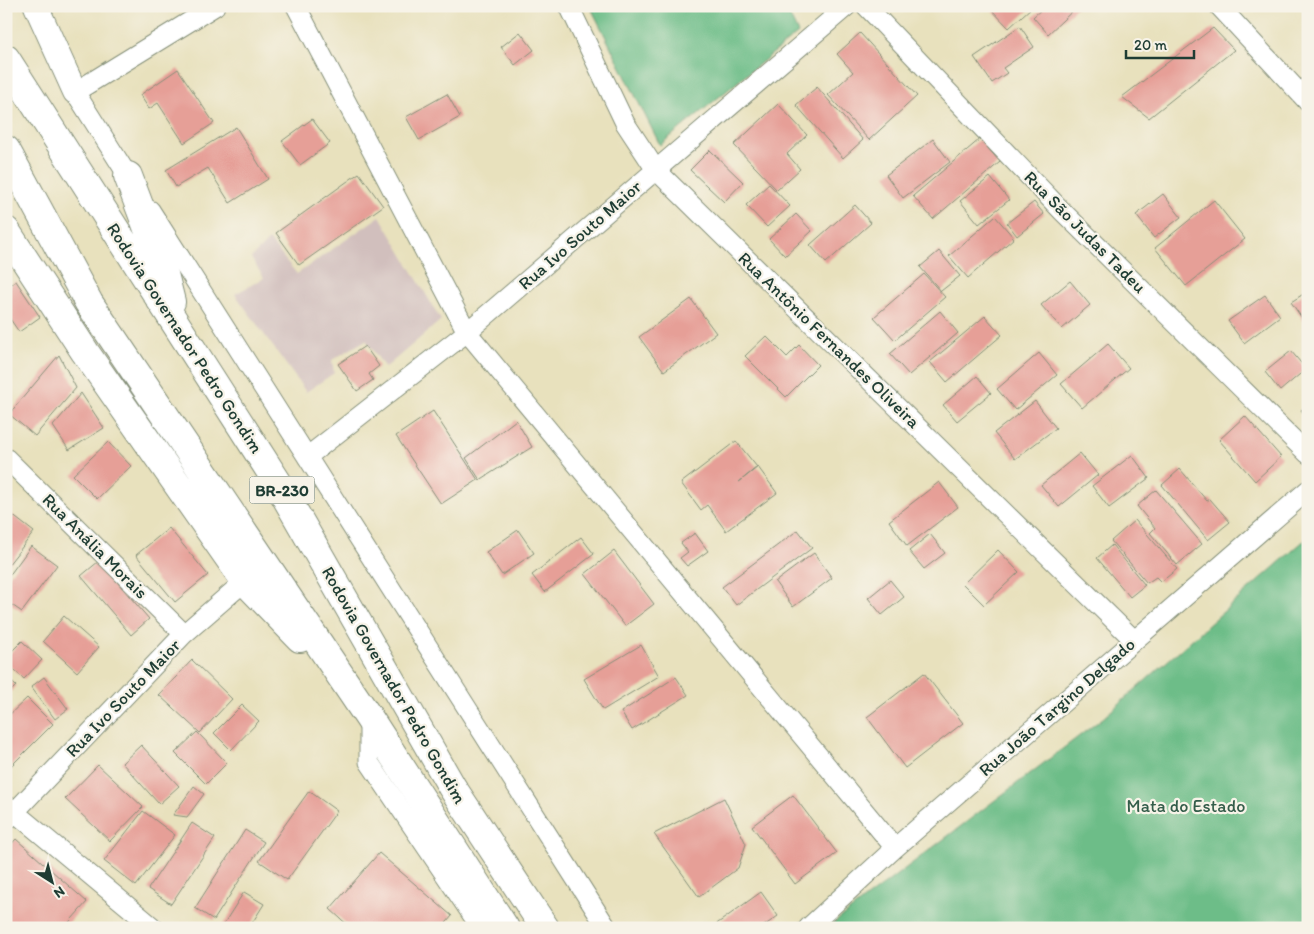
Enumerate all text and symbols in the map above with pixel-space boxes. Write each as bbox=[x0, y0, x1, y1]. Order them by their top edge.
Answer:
scale bar bbox=[1126, 28, 1194, 60]
text: 20 m bbox=[1134, 36, 1168, 54]
street label: Rua São Judas Tadeu bbox=[1019, 166, 1151, 298]
street label: Rua Ivo Souto Maior bbox=[514, 175, 647, 294]
street label: Rodovia Governador Pedro Gondim bbox=[102, 219, 268, 457]
street label: Rua Antônio Fernandes Oliveira bbox=[733, 247, 925, 433]
road number: BR-230 bbox=[250, 476, 314, 504]
street label: Rua Anália Morais bbox=[38, 489, 152, 603]
street label: Rodovia Governador Pedro Gondim bbox=[317, 562, 471, 808]
street label: Rua João Targino Delgado bbox=[974, 633, 1140, 781]
street label: Rua Ivo Souto Maior bbox=[61, 634, 186, 762]
park label: Mata do Estado bbox=[1127, 795, 1245, 817]
north arrow bbox=[28, 856, 78, 906]
text: N bbox=[51, 882, 68, 902]

